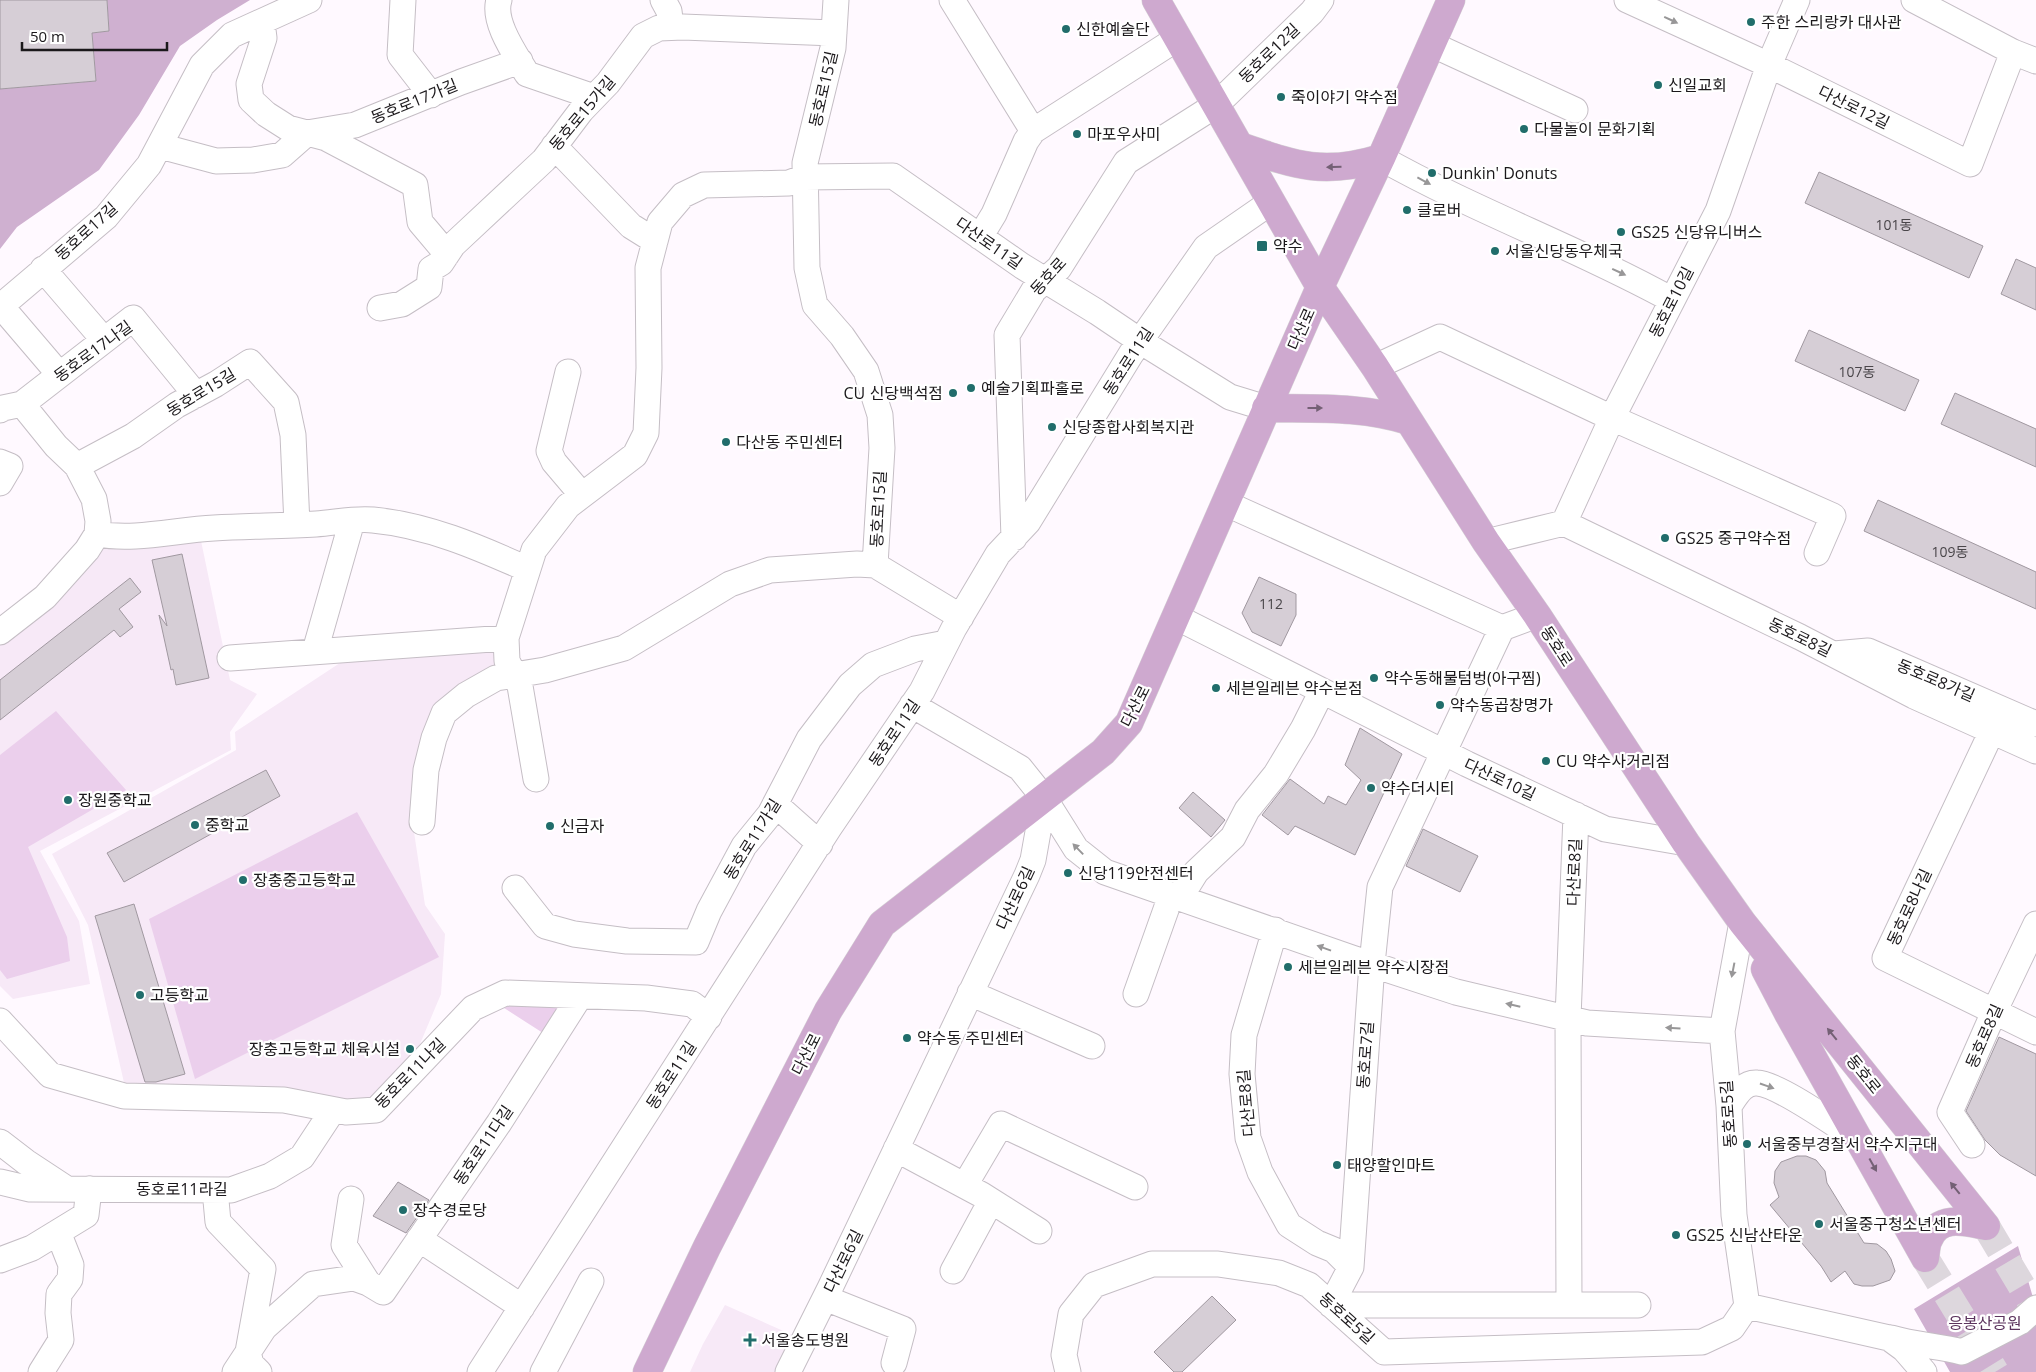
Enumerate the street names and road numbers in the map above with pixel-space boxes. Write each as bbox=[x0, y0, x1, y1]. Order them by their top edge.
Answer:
street label: 동호로12길 bbox=[1234, 18, 1304, 88]
street label: 동호로15길 bbox=[804, 49, 842, 129]
street label: 동호로15가길 bbox=[544, 71, 620, 155]
street label: 동호로17가길 bbox=[367, 74, 461, 128]
street label: 다산로12길 bbox=[1814, 80, 1894, 134]
street label: 동호로17길 bbox=[50, 197, 122, 265]
street label: 다산로11길 bbox=[951, 212, 1027, 274]
street label: 동호로 bbox=[1025, 252, 1071, 300]
street label: 동호로10길 bbox=[1644, 263, 1698, 341]
street label: 다산로 bbox=[1282, 304, 1320, 354]
street label: 동호로17나길 bbox=[49, 315, 137, 387]
street label: 동호로11길 bbox=[1098, 323, 1158, 399]
street label: 동호로15길 bbox=[162, 363, 240, 421]
street label: 동호로15길 bbox=[865, 470, 891, 548]
street label: 동호로8길 bbox=[1765, 612, 1835, 662]
street label: 동호로 bbox=[1536, 621, 1578, 671]
street label: 동호로8가길 bbox=[1894, 654, 1978, 706]
street label: 다산로 bbox=[1115, 681, 1155, 731]
street label: 동호로11길 bbox=[863, 695, 925, 771]
street label: 다산로10길 bbox=[1460, 753, 1540, 805]
street label: 동호로11가길 bbox=[718, 794, 786, 884]
street label: 다산로8길 bbox=[1562, 838, 1586, 906]
street label: 다산로6길 bbox=[991, 863, 1039, 933]
street label: 동호로8나길 bbox=[1882, 865, 1936, 949]
street label: 동호로8길 bbox=[1960, 1000, 2008, 1072]
street label: 동호로7길 bbox=[1352, 1020, 1378, 1090]
street label: 다산로 bbox=[786, 1029, 826, 1079]
street label: 동호로11나길 bbox=[370, 1033, 450, 1113]
street label: 동호로11길 bbox=[641, 1037, 701, 1113]
street label: 동호로 bbox=[1842, 1050, 1887, 1098]
street label: 다산로8길 bbox=[1232, 1068, 1260, 1138]
street label: 동호로5길 bbox=[1715, 1079, 1741, 1149]
street label: 동호로11다길 bbox=[448, 1101, 518, 1189]
street label: 동호로11라길 bbox=[136, 1178, 228, 1200]
street label: 다산로6길 bbox=[818, 1226, 868, 1296]
street label: 동호로5길 bbox=[1314, 1287, 1380, 1349]

